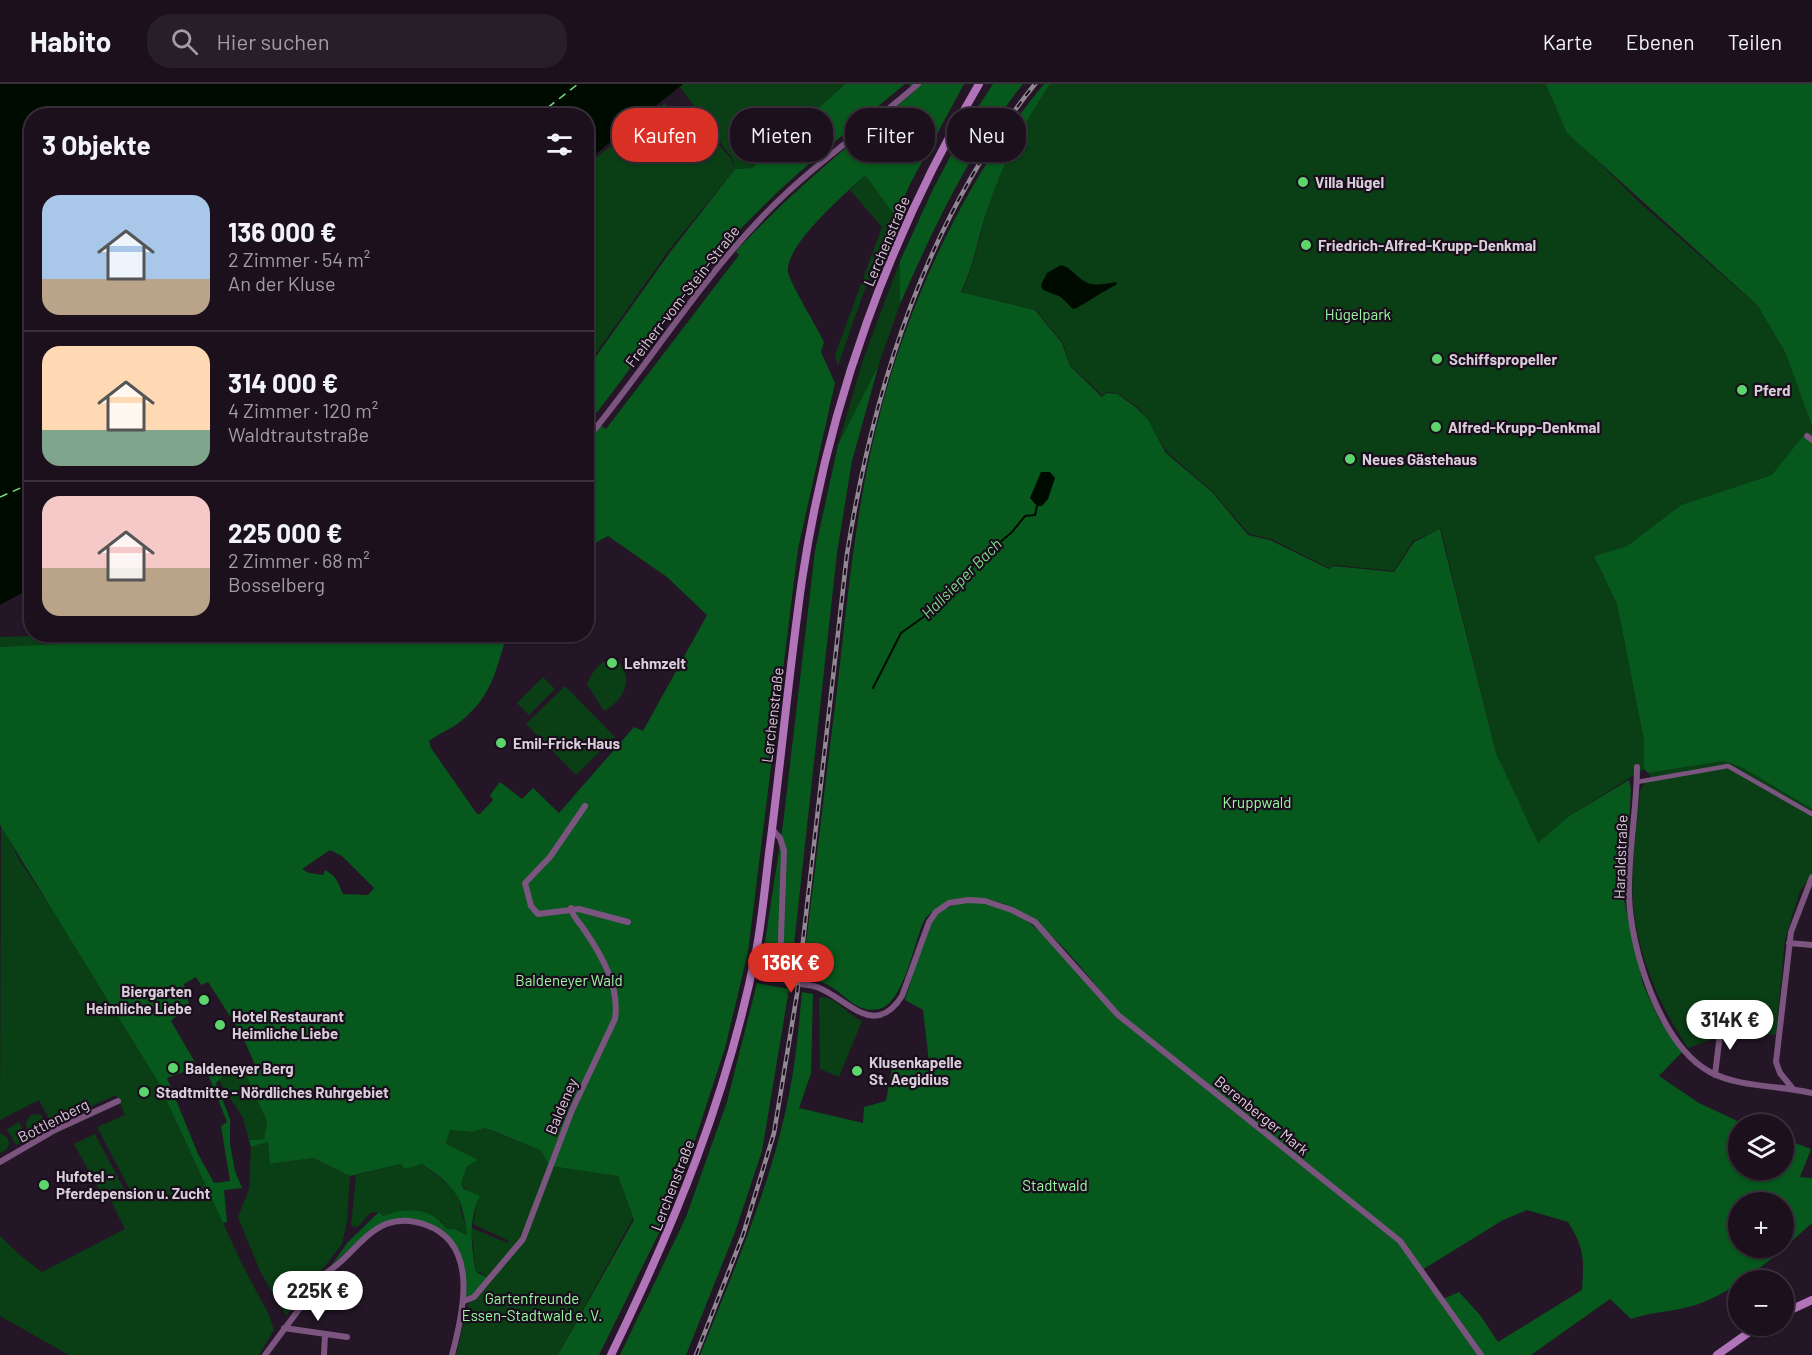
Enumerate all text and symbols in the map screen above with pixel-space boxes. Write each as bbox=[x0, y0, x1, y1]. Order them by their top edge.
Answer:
search box bbox=[147, 14, 567, 68]
text: Habito bbox=[30, 24, 111, 58]
icon: search bbox=[168, 25, 201, 58]
text: Hier suchen bbox=[216, 28, 330, 54]
text: Karte bbox=[1543, 29, 1593, 54]
text: Ebenen bbox=[1626, 29, 1695, 54]
text: Teilen bbox=[1728, 29, 1782, 54]
chip: Kaufen bbox=[612, 108, 718, 162]
chip: Mieten bbox=[730, 108, 833, 162]
chip: Filter bbox=[845, 108, 935, 162]
chip: Neu bbox=[947, 108, 1026, 162]
icon: filters bbox=[543, 128, 576, 161]
text: 3 Objekte bbox=[42, 129, 151, 160]
place label: Villa Hügel bbox=[1315, 173, 1384, 191]
marker: Villa Hügel bbox=[1296, 175, 1310, 189]
street label: Lerchenstraße bbox=[859, 193, 913, 289]
text: 136 000 € bbox=[228, 216, 337, 247]
icon: home bbox=[90, 219, 162, 291]
street label: Freiherr-vom-Stein-Straße bbox=[621, 222, 743, 370]
place label: Friedrich-Alfred-Krupp-Denkmal bbox=[1318, 236, 1536, 254]
marker: Friedrich-Alfred-Krupp-Denkmal bbox=[1299, 238, 1313, 252]
text: 2 Zimmer · 54 m² bbox=[228, 247, 370, 271]
text: An der Kluse bbox=[228, 271, 336, 295]
park label: Hügelpark bbox=[1325, 305, 1392, 323]
place label: Schiffspropeller bbox=[1449, 350, 1558, 368]
marker: Schiffspropeller bbox=[1430, 352, 1444, 366]
text: 314 000 € bbox=[228, 367, 338, 398]
icon: home bbox=[90, 370, 162, 442]
place label: Pferd bbox=[1754, 381, 1791, 399]
marker: Pferd bbox=[1735, 383, 1749, 397]
text: 4 Zimmer · 120 m² bbox=[228, 398, 378, 422]
place label: Alfred-Krupp-Denkmal bbox=[1448, 418, 1600, 436]
marker: Alfred-Krupp-Denkmal bbox=[1429, 420, 1443, 434]
text: Waldtrautstraße bbox=[228, 422, 369, 446]
place label: Neues Gästehaus bbox=[1362, 450, 1478, 468]
marker: Neues Gästehaus bbox=[1343, 452, 1357, 466]
text: 225 000 € bbox=[228, 517, 342, 548]
icon: home bbox=[90, 520, 162, 592]
water label: Hallsieper Bach bbox=[917, 534, 1005, 622]
text: 2 Zimmer · 68 m² bbox=[228, 548, 370, 572]
text: Bosselberg bbox=[228, 572, 325, 596]
place label: Lehmzelt bbox=[624, 654, 686, 672]
marker: Lehmzelt bbox=[605, 656, 619, 670]
street label: Lerchenstraße bbox=[757, 666, 787, 764]
place label: Emil-Frick-Haus bbox=[513, 734, 620, 752]
marker: Emil-Frick-Haus bbox=[494, 736, 508, 750]
park label: Kruppwald bbox=[1222, 793, 1292, 811]
street label: Haraldstraße bbox=[1610, 815, 1630, 899]
pin: 136K € bbox=[742, 943, 840, 994]
text: 136K € bbox=[762, 950, 820, 974]
park label: Baldeneyer Wald bbox=[515, 971, 623, 989]
place label: Biergarten Heimliche Liebe bbox=[86, 982, 192, 1017]
marker: Biergarten Heimliche Liebe bbox=[197, 993, 211, 1007]
pin: 314K € bbox=[1681, 1000, 1779, 1051]
place label: Hotel Restaurant Heimliche Liebe bbox=[232, 1007, 344, 1042]
text: 314K € bbox=[1700, 1007, 1760, 1031]
marker: Hotel Restaurant Heimliche Liebe bbox=[213, 1018, 227, 1032]
place label: Klusenkapelle St. Aegidius bbox=[869, 1053, 962, 1088]
place label: Baldeneyer Berg bbox=[185, 1059, 294, 1077]
marker: Baldeneyer Berg bbox=[166, 1061, 180, 1075]
marker: Klusenkapelle St. Aegidius bbox=[850, 1064, 864, 1078]
street label: Berenberger Mark bbox=[1211, 1071, 1313, 1159]
street label: Baldeney bbox=[541, 1075, 581, 1137]
place label: Stadtmitte - Nördliches Ruhrgebiet bbox=[156, 1083, 389, 1101]
marker: Stadtmitte - Nördliches Ruhrgebiet bbox=[137, 1085, 151, 1099]
street label: Bottlenberg bbox=[14, 1094, 92, 1146]
map controls bbox=[1728, 1114, 1794, 1336]
button: layers bbox=[1728, 1114, 1794, 1180]
street label: Lerchenstraße bbox=[646, 1137, 698, 1233]
place label: Hufotel - Pferdepension u. Zucht bbox=[56, 1167, 211, 1202]
park label: Stadtwald bbox=[1022, 1176, 1088, 1194]
marker: Hufotel - Pferdepension u. Zucht bbox=[37, 1178, 51, 1192]
button: + bbox=[1728, 1192, 1794, 1258]
button: − bbox=[1728, 1270, 1794, 1336]
pin: 225K € bbox=[269, 1271, 367, 1322]
text: 225K € bbox=[287, 1278, 349, 1302]
park label: Gartenfreunde Essen-Stadtwald e. V. bbox=[462, 1289, 602, 1324]

